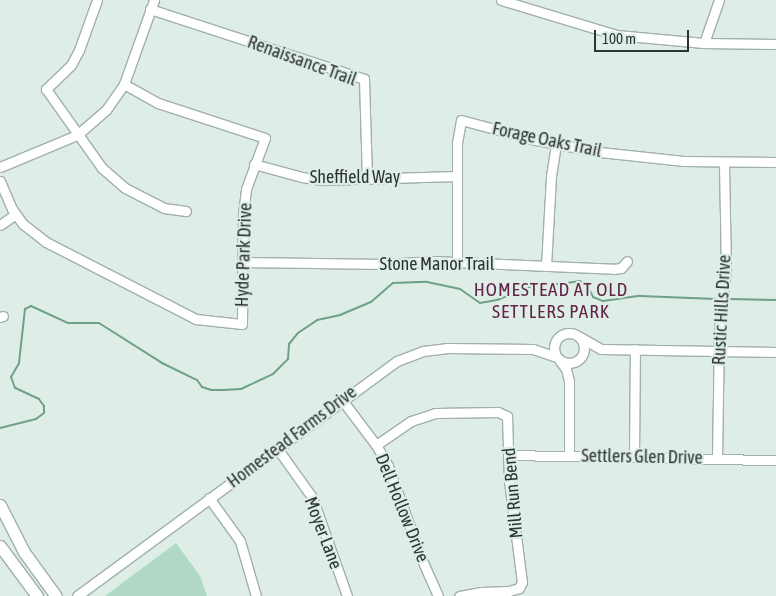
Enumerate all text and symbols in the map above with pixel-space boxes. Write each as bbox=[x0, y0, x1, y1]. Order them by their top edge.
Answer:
scale bar bbox=[596, 20, 691, 52]
text: 100 m bbox=[602, 30, 636, 47]
street label: Renaissance Trail bbox=[244, 31, 360, 91]
street label: Forage Oaks Trail bbox=[490, 118, 604, 162]
street label: Sheffield Way bbox=[310, 166, 400, 188]
street label: Hyde Park Drive bbox=[231, 202, 257, 308]
street label: Stone Manor Trail bbox=[380, 253, 494, 275]
street label: Rustic Hills Drive bbox=[708, 254, 736, 366]
district label: HOMESTEAD AT OLD SETTLERS PARK bbox=[472, 279, 630, 323]
street label: Homestead Farms Drive bbox=[223, 381, 361, 493]
street label: Settlers Glen Drive bbox=[581, 445, 703, 469]
street label: Mill Run Bend bbox=[498, 447, 528, 539]
street label: Dell Hollow Drive bbox=[370, 451, 434, 565]
street label: Moyer Lane bbox=[299, 494, 347, 572]

